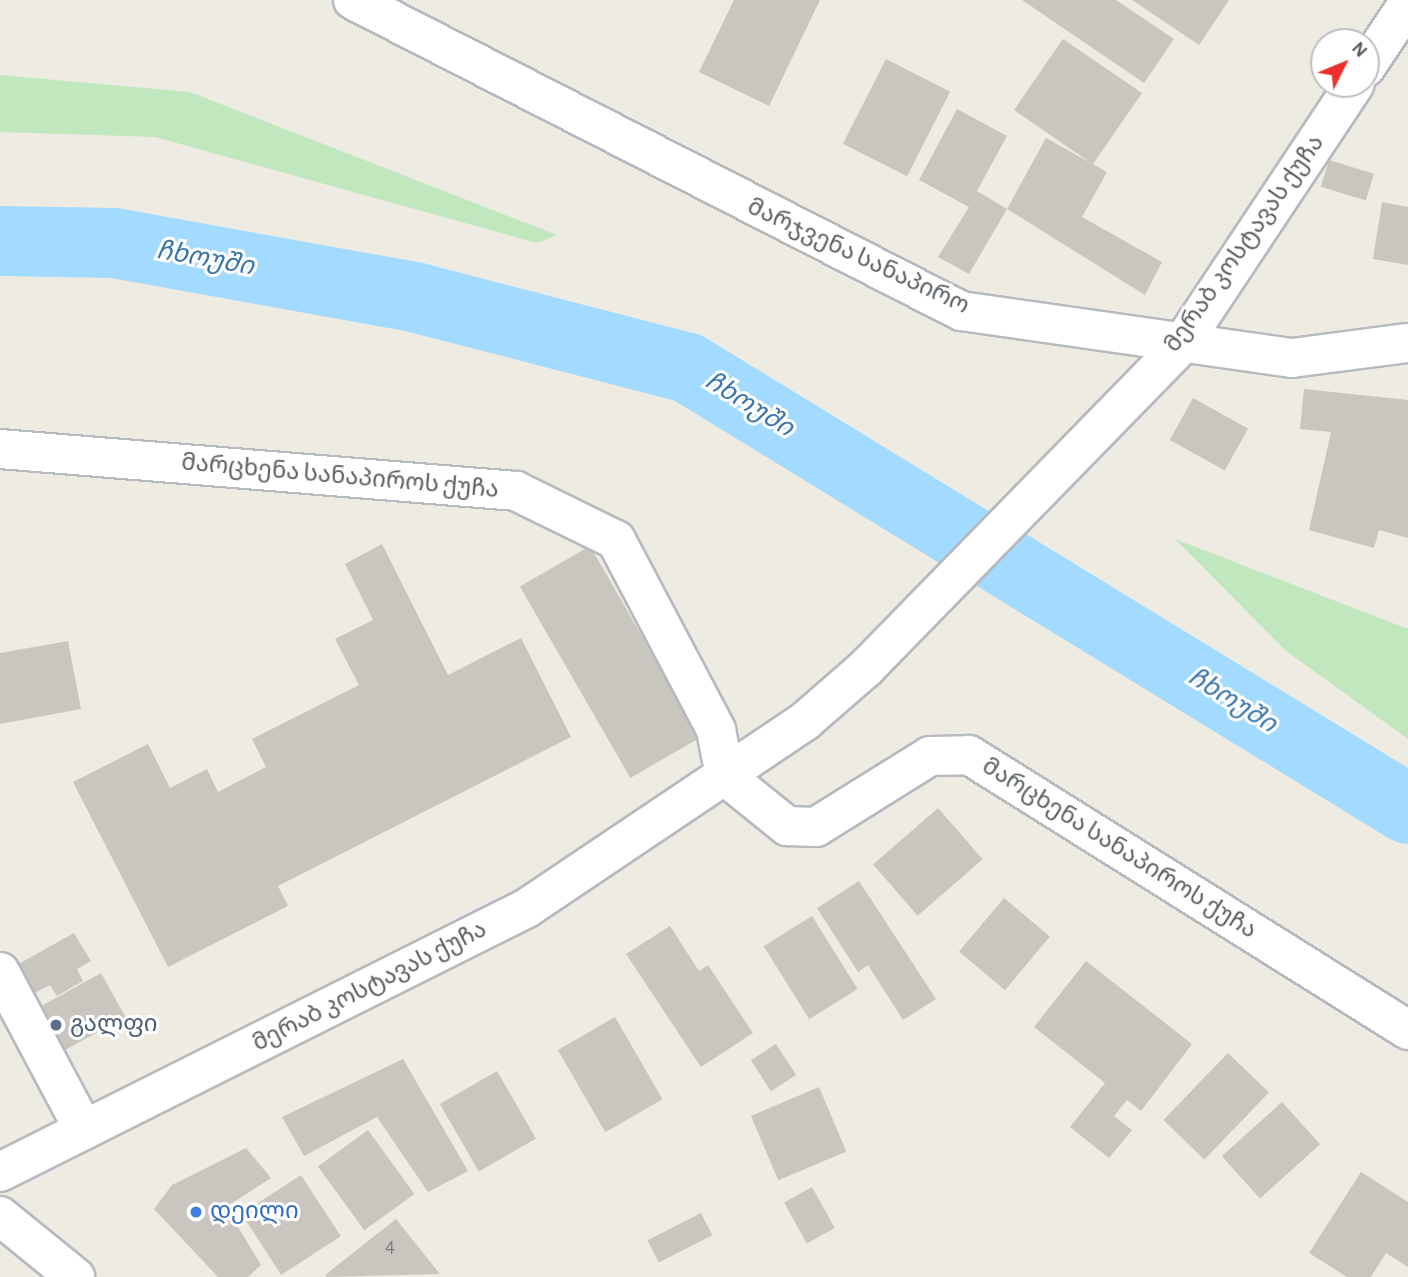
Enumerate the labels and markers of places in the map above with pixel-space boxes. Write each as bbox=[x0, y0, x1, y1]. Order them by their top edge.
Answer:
place label: გალფი bbox=[70, 1011, 158, 1039]
marker: გალფი bbox=[48, 1017, 64, 1033]
place label: დეილი bbox=[210, 1198, 299, 1226]
marker: დეილი bbox=[188, 1204, 204, 1220]

